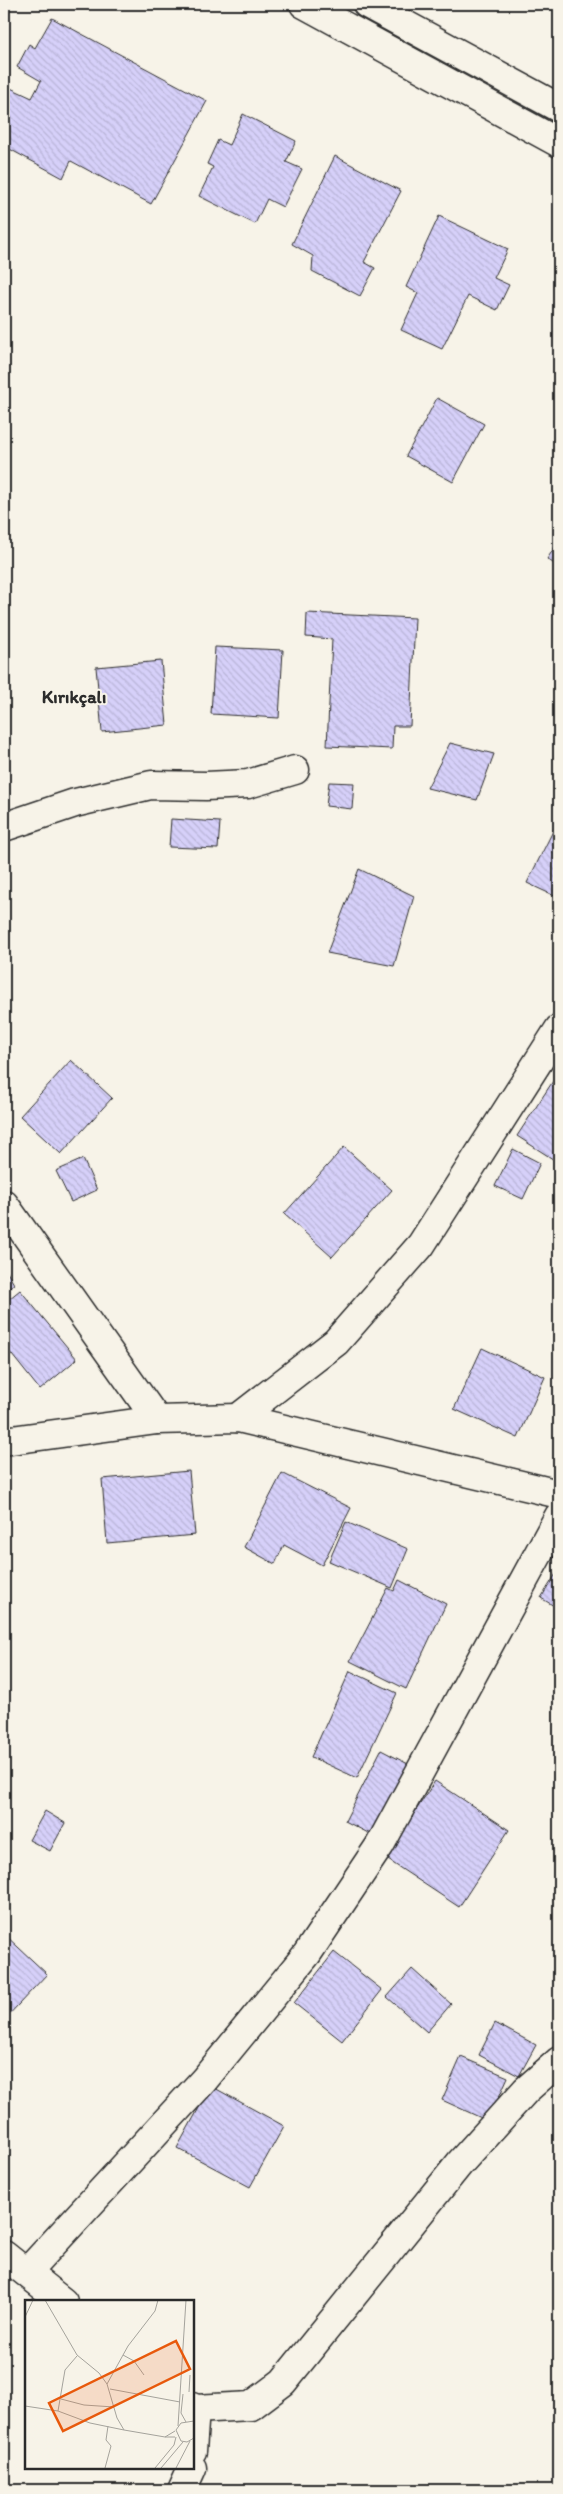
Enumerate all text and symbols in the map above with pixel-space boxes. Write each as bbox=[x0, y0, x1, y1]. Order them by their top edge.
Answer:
district label: Kırıkçalı bbox=[42, 686, 106, 708]
inset map bbox=[25, 2300, 194, 2469]

